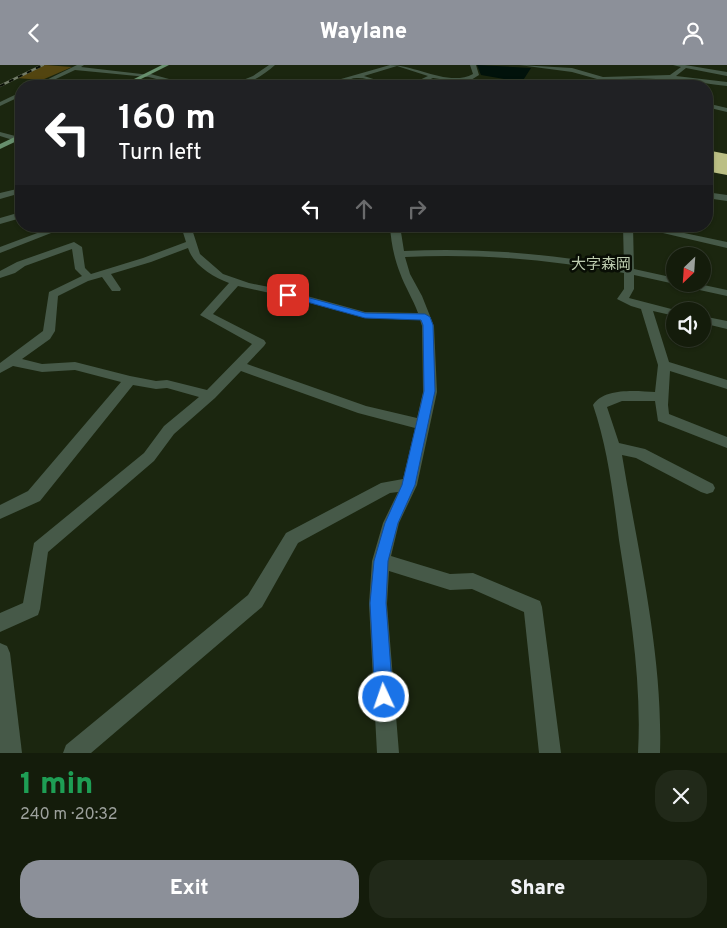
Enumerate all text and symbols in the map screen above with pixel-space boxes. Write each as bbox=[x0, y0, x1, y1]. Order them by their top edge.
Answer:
icon: back bbox=[20, 19, 48, 47]
text: Waylane bbox=[320, 19, 407, 46]
icon: person bbox=[679, 19, 707, 47]
text: 160 m bbox=[118, 97, 216, 141]
icon: left bbox=[35, 100, 100, 165]
text: Turn left bbox=[118, 140, 201, 167]
icon: left bbox=[297, 195, 325, 223]
icon: ahead bbox=[350, 195, 378, 223]
icon: right bbox=[403, 195, 431, 223]
north arrow bbox=[666, 247, 711, 293]
map controls bbox=[666, 247, 711, 347]
district label: 大字森岡 bbox=[571, 256, 631, 275]
pin bbox=[267, 274, 309, 316]
icon: arrive bbox=[274, 281, 302, 309]
button: sound bbox=[666, 302, 711, 347]
position arrow bbox=[357, 670, 409, 722]
text: 1 min bbox=[20, 767, 93, 804]
button: close bbox=[655, 770, 707, 822]
text: 240 m · 20:32 bbox=[20, 805, 117, 825]
button: Exit bbox=[20, 860, 359, 918]
button: Share bbox=[369, 860, 707, 918]

